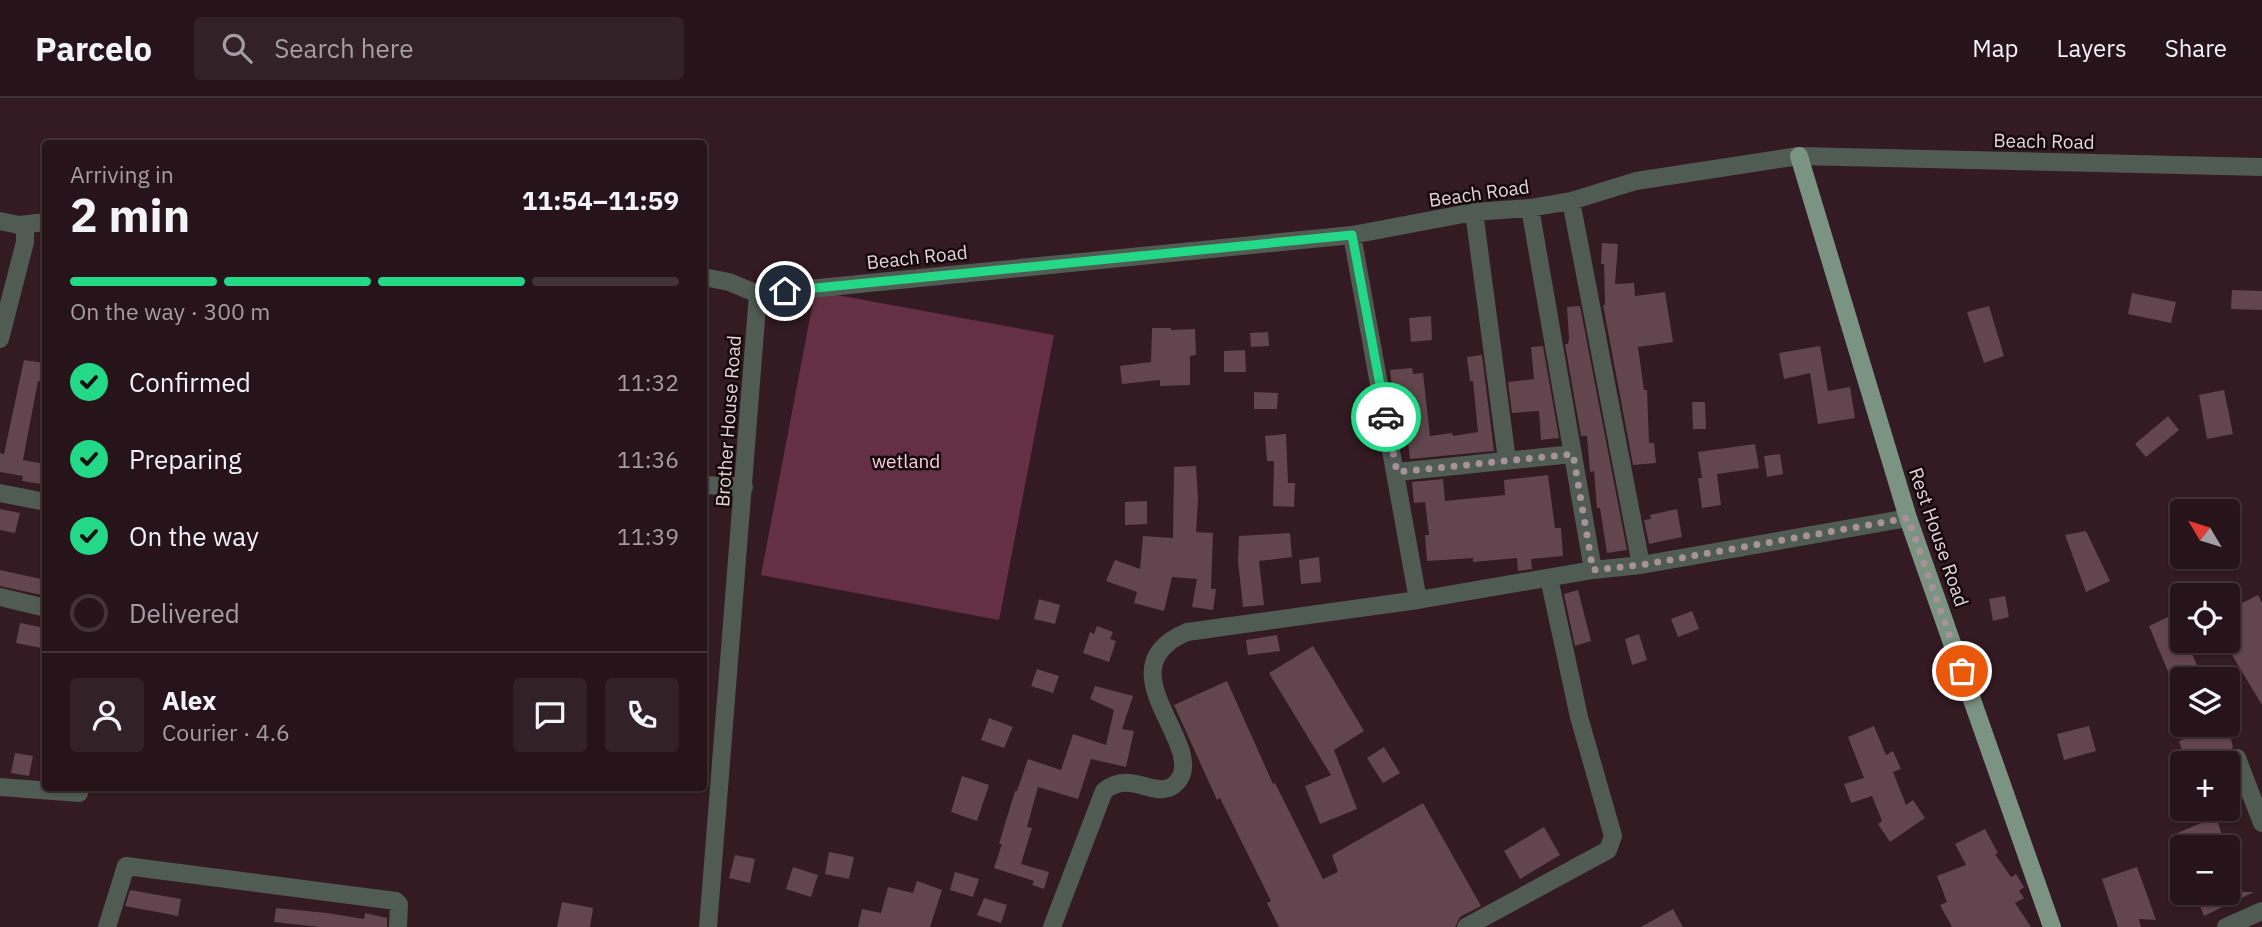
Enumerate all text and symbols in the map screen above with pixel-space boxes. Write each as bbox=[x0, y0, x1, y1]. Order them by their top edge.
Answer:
search box bbox=[194, 17, 684, 80]
text: Parcelo bbox=[35, 27, 152, 70]
icon: search bbox=[218, 29, 256, 67]
text: Search here bbox=[274, 31, 414, 65]
text: Map bbox=[1972, 32, 2019, 64]
text: Layers bbox=[2057, 32, 2127, 64]
text: Share bbox=[2165, 32, 2227, 64]
street label: Beach Road bbox=[1993, 128, 2095, 154]
text: Arriving in bbox=[70, 159, 174, 189]
street label: Beach Road bbox=[1427, 174, 1531, 212]
text: 11:54–11:59 bbox=[522, 183, 679, 217]
text: 2 min bbox=[70, 185, 190, 245]
street label: Beach Road bbox=[865, 240, 969, 274]
pin bbox=[755, 261, 815, 321]
icon: home bbox=[766, 272, 804, 310]
text: On the way · 300 m bbox=[70, 296, 270, 326]
street label: Brother House Road bbox=[710, 334, 746, 508]
icon: check bbox=[70, 363, 108, 401]
text: Confirmed bbox=[129, 365, 251, 399]
text: 11:32 bbox=[617, 367, 679, 397]
courier bbox=[1351, 382, 1421, 452]
icon: car bbox=[1367, 398, 1405, 436]
icon: check bbox=[70, 440, 108, 478]
text: Preparing bbox=[129, 442, 242, 476]
text: 11:36 bbox=[617, 444, 679, 474]
park label: wetland bbox=[872, 449, 940, 473]
street label: Rest House Road bbox=[1904, 464, 1974, 610]
north arrow bbox=[2170, 499, 2240, 569]
map controls bbox=[2170, 499, 2240, 905]
icon: check bbox=[70, 517, 108, 555]
text: On the way bbox=[129, 519, 259, 553]
text: 11:39 bbox=[617, 521, 679, 551]
button: locate bbox=[2170, 583, 2240, 653]
text: Delivered bbox=[129, 596, 240, 630]
pin bbox=[1932, 641, 1992, 701]
icon: bag bbox=[1943, 652, 1981, 690]
button: layers bbox=[2170, 667, 2240, 737]
button: person bbox=[70, 678, 144, 752]
button: chat bbox=[513, 678, 587, 752]
button: phone bbox=[605, 678, 679, 752]
text: Alex bbox=[162, 683, 216, 717]
text: Courier · 4.6 bbox=[162, 717, 290, 747]
button: + bbox=[2170, 751, 2240, 821]
button: − bbox=[2170, 835, 2240, 905]

